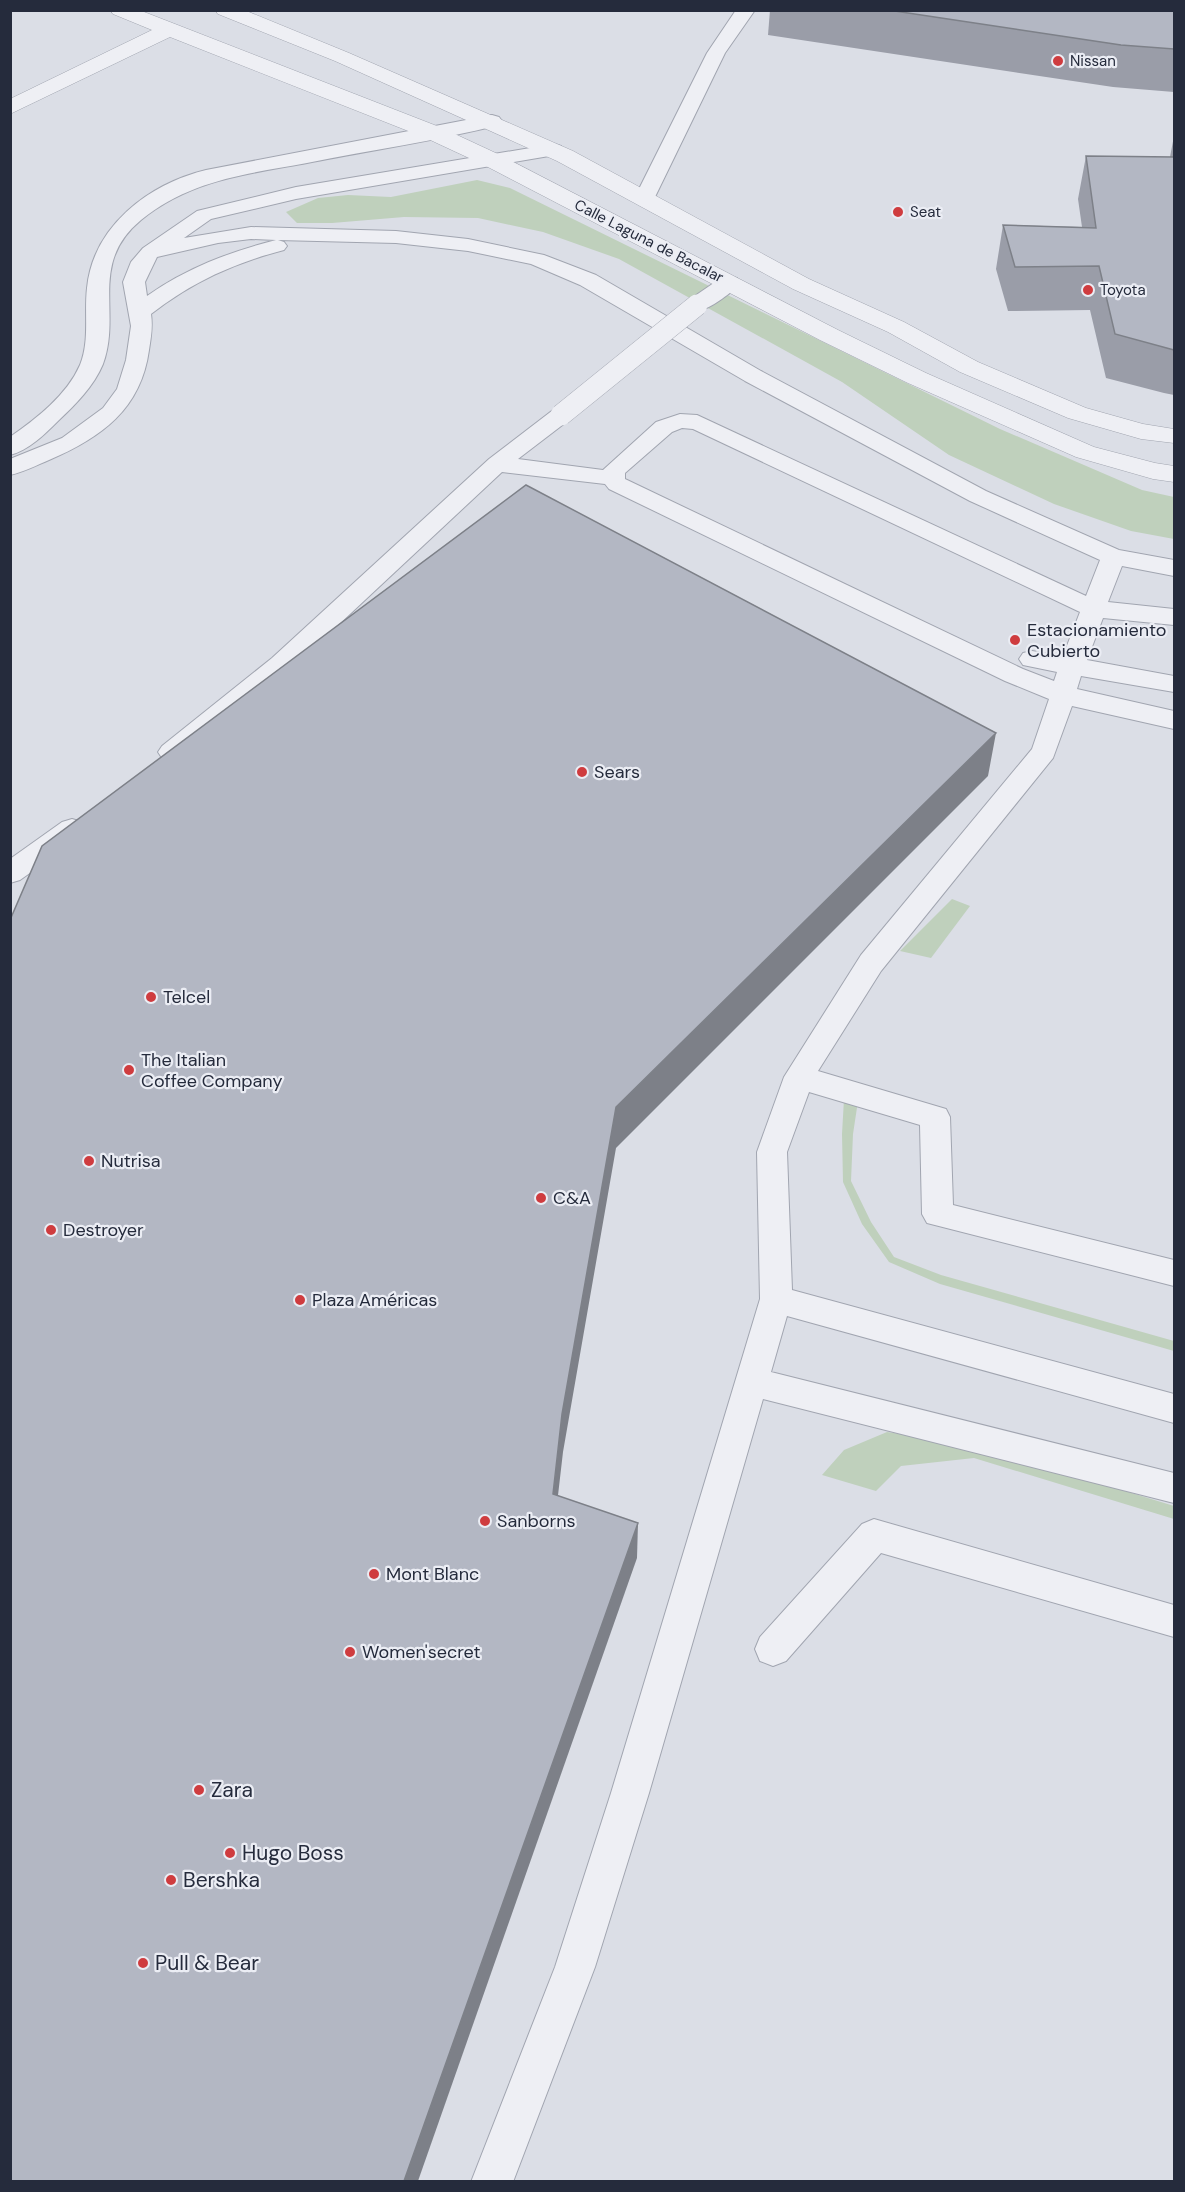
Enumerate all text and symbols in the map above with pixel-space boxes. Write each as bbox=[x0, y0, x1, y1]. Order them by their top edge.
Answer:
place label: Nissan bbox=[1070, 51, 1116, 71]
marker: Nissan bbox=[1051, 54, 1065, 68]
street label: Calle Laguna de Bacalar bbox=[571, 195, 727, 288]
place label: Seat bbox=[910, 202, 941, 222]
marker: Seat bbox=[891, 205, 905, 219]
place label: Toyota bbox=[1100, 280, 1146, 300]
marker: Toyota bbox=[1081, 283, 1095, 297]
place label: Estacionamiento Cubierto bbox=[1027, 618, 1166, 663]
marker: Estacionamiento Cubierto bbox=[1008, 633, 1022, 647]
place label: Sears bbox=[594, 760, 640, 784]
marker: Sears bbox=[575, 765, 589, 779]
place label: Telcel bbox=[163, 985, 210, 1009]
marker: Telcel bbox=[144, 990, 158, 1004]
place label: The Italian Coffee Company bbox=[141, 1048, 282, 1093]
marker: The Italian Coffee Company bbox=[122, 1063, 136, 1077]
place label: Nutrisa bbox=[101, 1149, 161, 1173]
marker: Nutrisa bbox=[82, 1154, 96, 1168]
place label: C&A bbox=[553, 1186, 591, 1210]
marker: C&A bbox=[534, 1191, 548, 1205]
place label: Destroyer bbox=[63, 1218, 144, 1242]
marker: Destroyer bbox=[44, 1223, 58, 1237]
place label: Plaza Américas bbox=[312, 1288, 437, 1312]
marker: Plaza Américas bbox=[293, 1293, 307, 1307]
place label: Sanborns bbox=[497, 1509, 576, 1533]
marker: Sanborns bbox=[478, 1514, 492, 1528]
place label: Mont Blanc bbox=[386, 1562, 479, 1586]
marker: Mont Blanc bbox=[367, 1567, 381, 1581]
place label: Women'secret bbox=[362, 1640, 481, 1664]
marker: Women'secret bbox=[343, 1645, 357, 1659]
place label: Zara bbox=[211, 1776, 253, 1804]
marker: Zara bbox=[192, 1783, 206, 1797]
place label: Hugo Boss bbox=[242, 1839, 344, 1867]
marker: Hugo Boss bbox=[223, 1846, 237, 1860]
place label: Bershka bbox=[183, 1866, 260, 1894]
marker: Bershka bbox=[164, 1873, 178, 1887]
place label: Pull & Bear bbox=[155, 1949, 259, 1977]
marker: Pull & Bear bbox=[136, 1956, 150, 1970]

